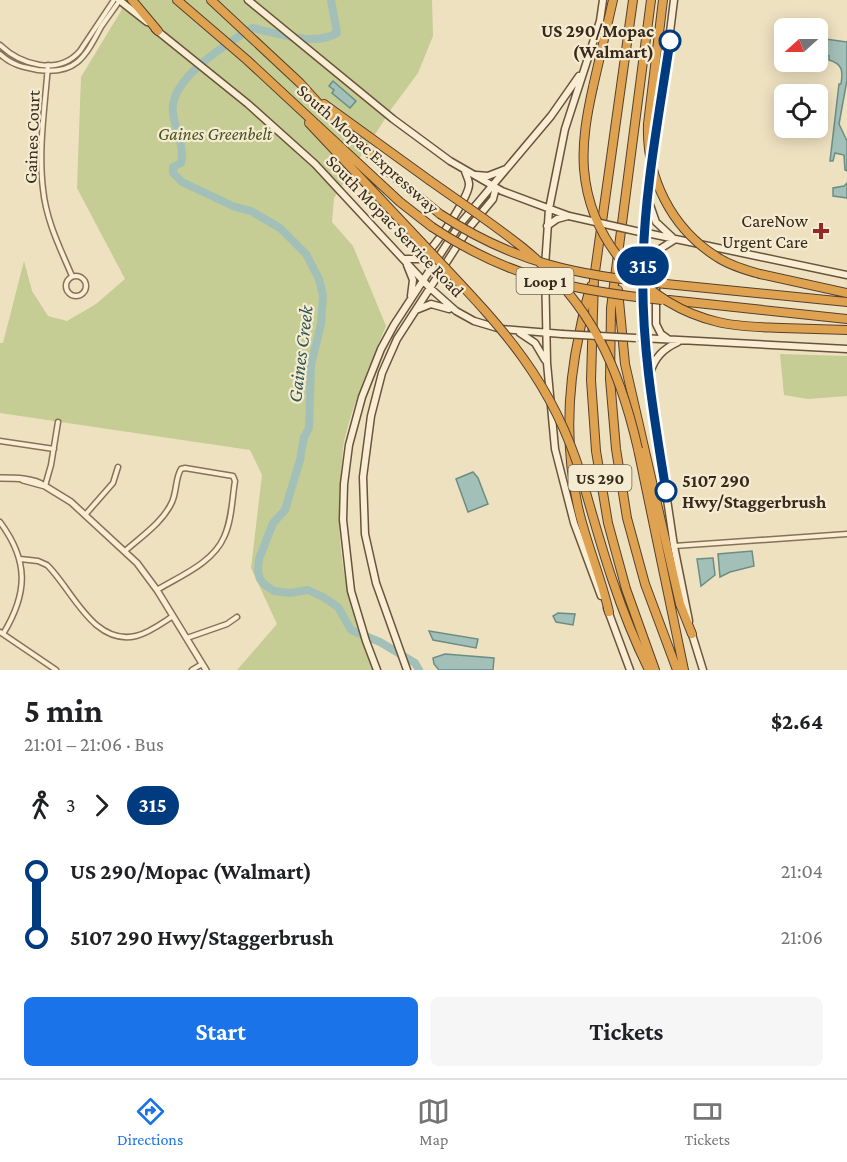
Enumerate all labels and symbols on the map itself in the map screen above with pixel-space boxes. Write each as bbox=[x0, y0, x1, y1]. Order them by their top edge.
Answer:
north arrow bbox=[774, 18, 828, 72]
place label: US 290/Mopac (Walmart) bbox=[541, 21, 654, 63]
marker: US 290/Mopac (Walmart) bbox=[659, 30, 681, 52]
street label: South Mopac Expressway bbox=[293, 80, 443, 218]
street label: Gaines Court bbox=[20, 89, 44, 184]
park label: Gaines Greenbelt bbox=[158, 124, 273, 144]
street label: South Mopac Service Road bbox=[322, 151, 468, 301]
place label: CareNow Urgent Care bbox=[722, 211, 809, 252]
marker: CareNow Urgent Care bbox=[812, 222, 830, 240]
line badge: 315 bbox=[608, 246, 678, 286]
road number: Loop 1 bbox=[516, 268, 574, 294]
water label: Gaines Creek bbox=[283, 303, 317, 404]
road number: US 290 bbox=[568, 465, 632, 491]
place label: 5107 290 Hwy/Staggerbrush bbox=[682, 471, 827, 512]
marker: 5107 290 Hwy/Staggerbrush bbox=[655, 480, 677, 502]

